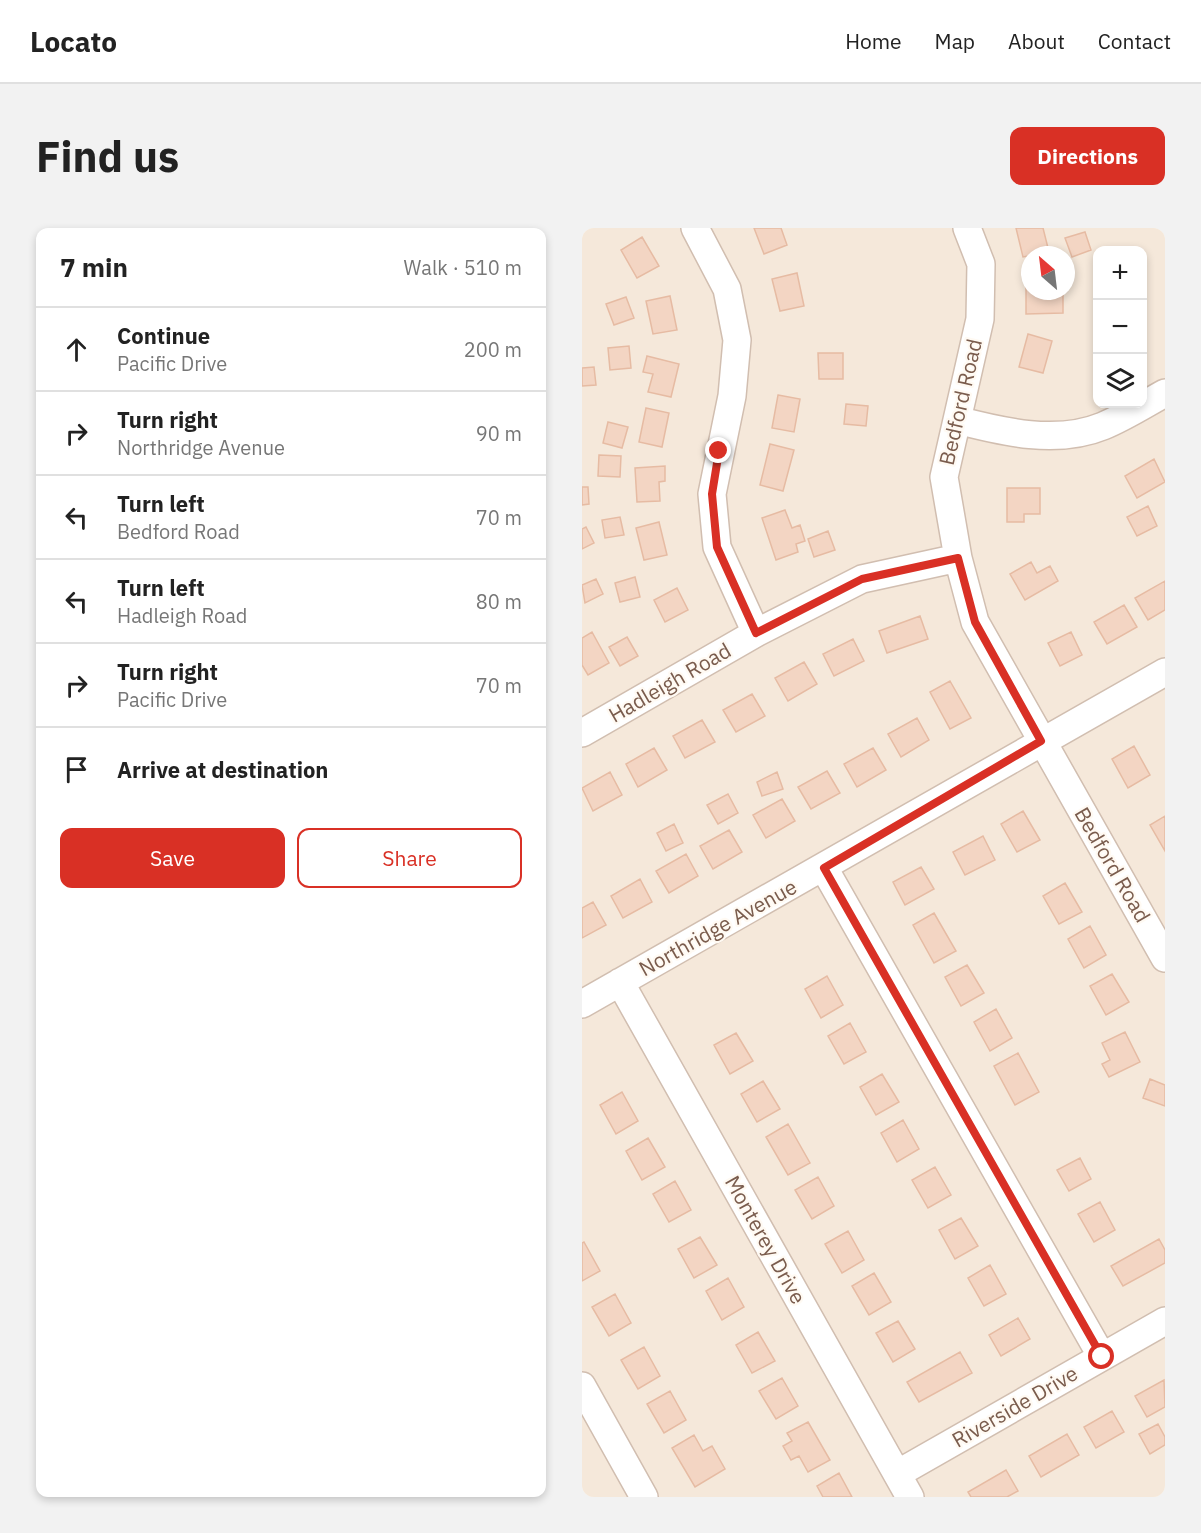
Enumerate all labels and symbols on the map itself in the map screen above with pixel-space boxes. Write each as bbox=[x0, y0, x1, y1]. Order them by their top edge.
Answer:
north arrow bbox=[1021, 246, 1075, 300]
street label: Bedford Road bbox=[932, 336, 988, 468]
route end bbox=[705, 437, 731, 463]
street label: Hadleigh Road bbox=[603, 636, 736, 729]
street label: Bedford Road bbox=[1069, 802, 1157, 927]
street label: Northridge Avenue bbox=[634, 872, 801, 982]
street label: Monterey Drive bbox=[719, 1170, 813, 1309]
route start bbox=[1088, 1343, 1114, 1369]
street label: Riverside Drive bbox=[946, 1359, 1083, 1454]

